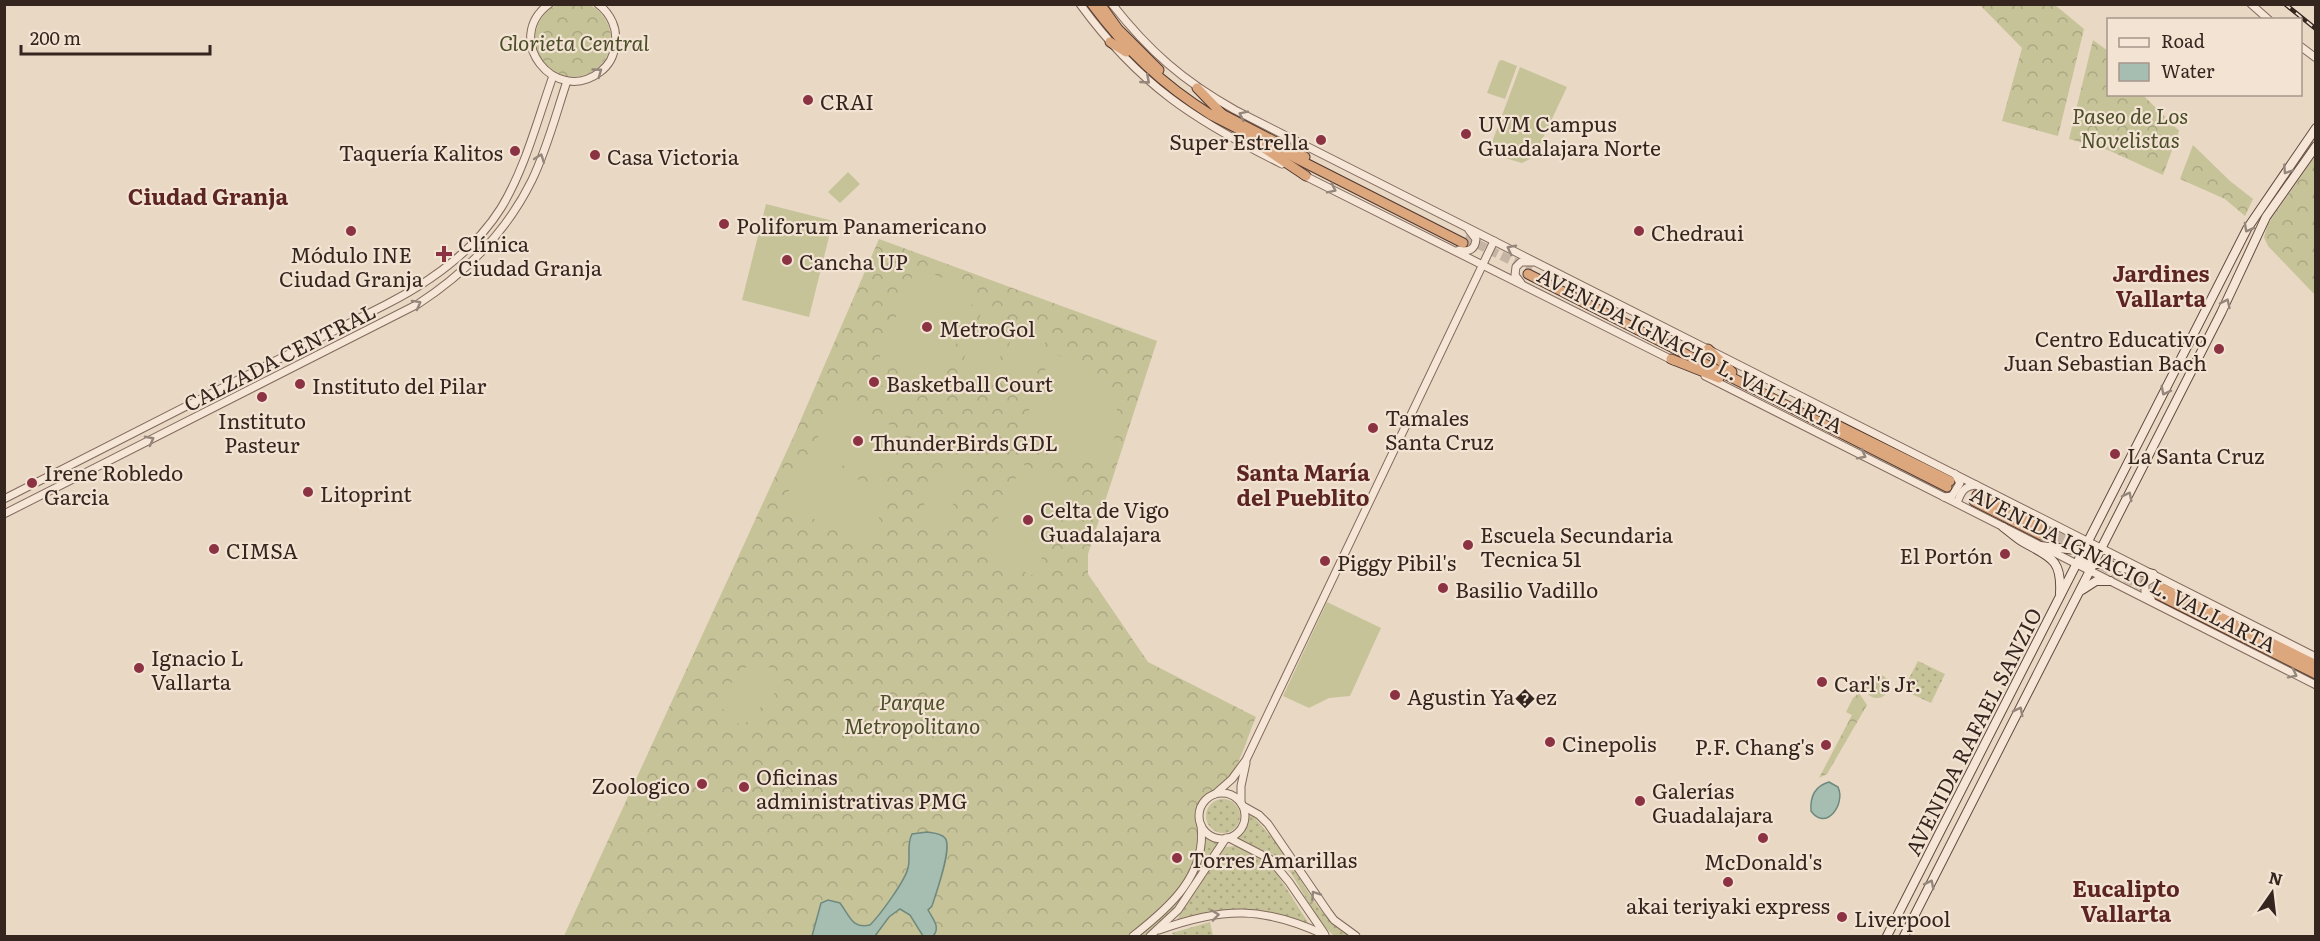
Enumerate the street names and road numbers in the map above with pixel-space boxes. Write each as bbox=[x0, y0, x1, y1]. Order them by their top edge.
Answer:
street label: AVENIDA IGNACIO L. VALLARTA bbox=[1533, 258, 1850, 440]
street label: CALZADA CENTRAL bbox=[178, 294, 380, 418]
street label: AVENIDA IGNACIO L. VALLARTA bbox=[1966, 477, 2283, 659]
street label: AVENIDA RAFAEL SANZIO bbox=[1896, 602, 2048, 860]

